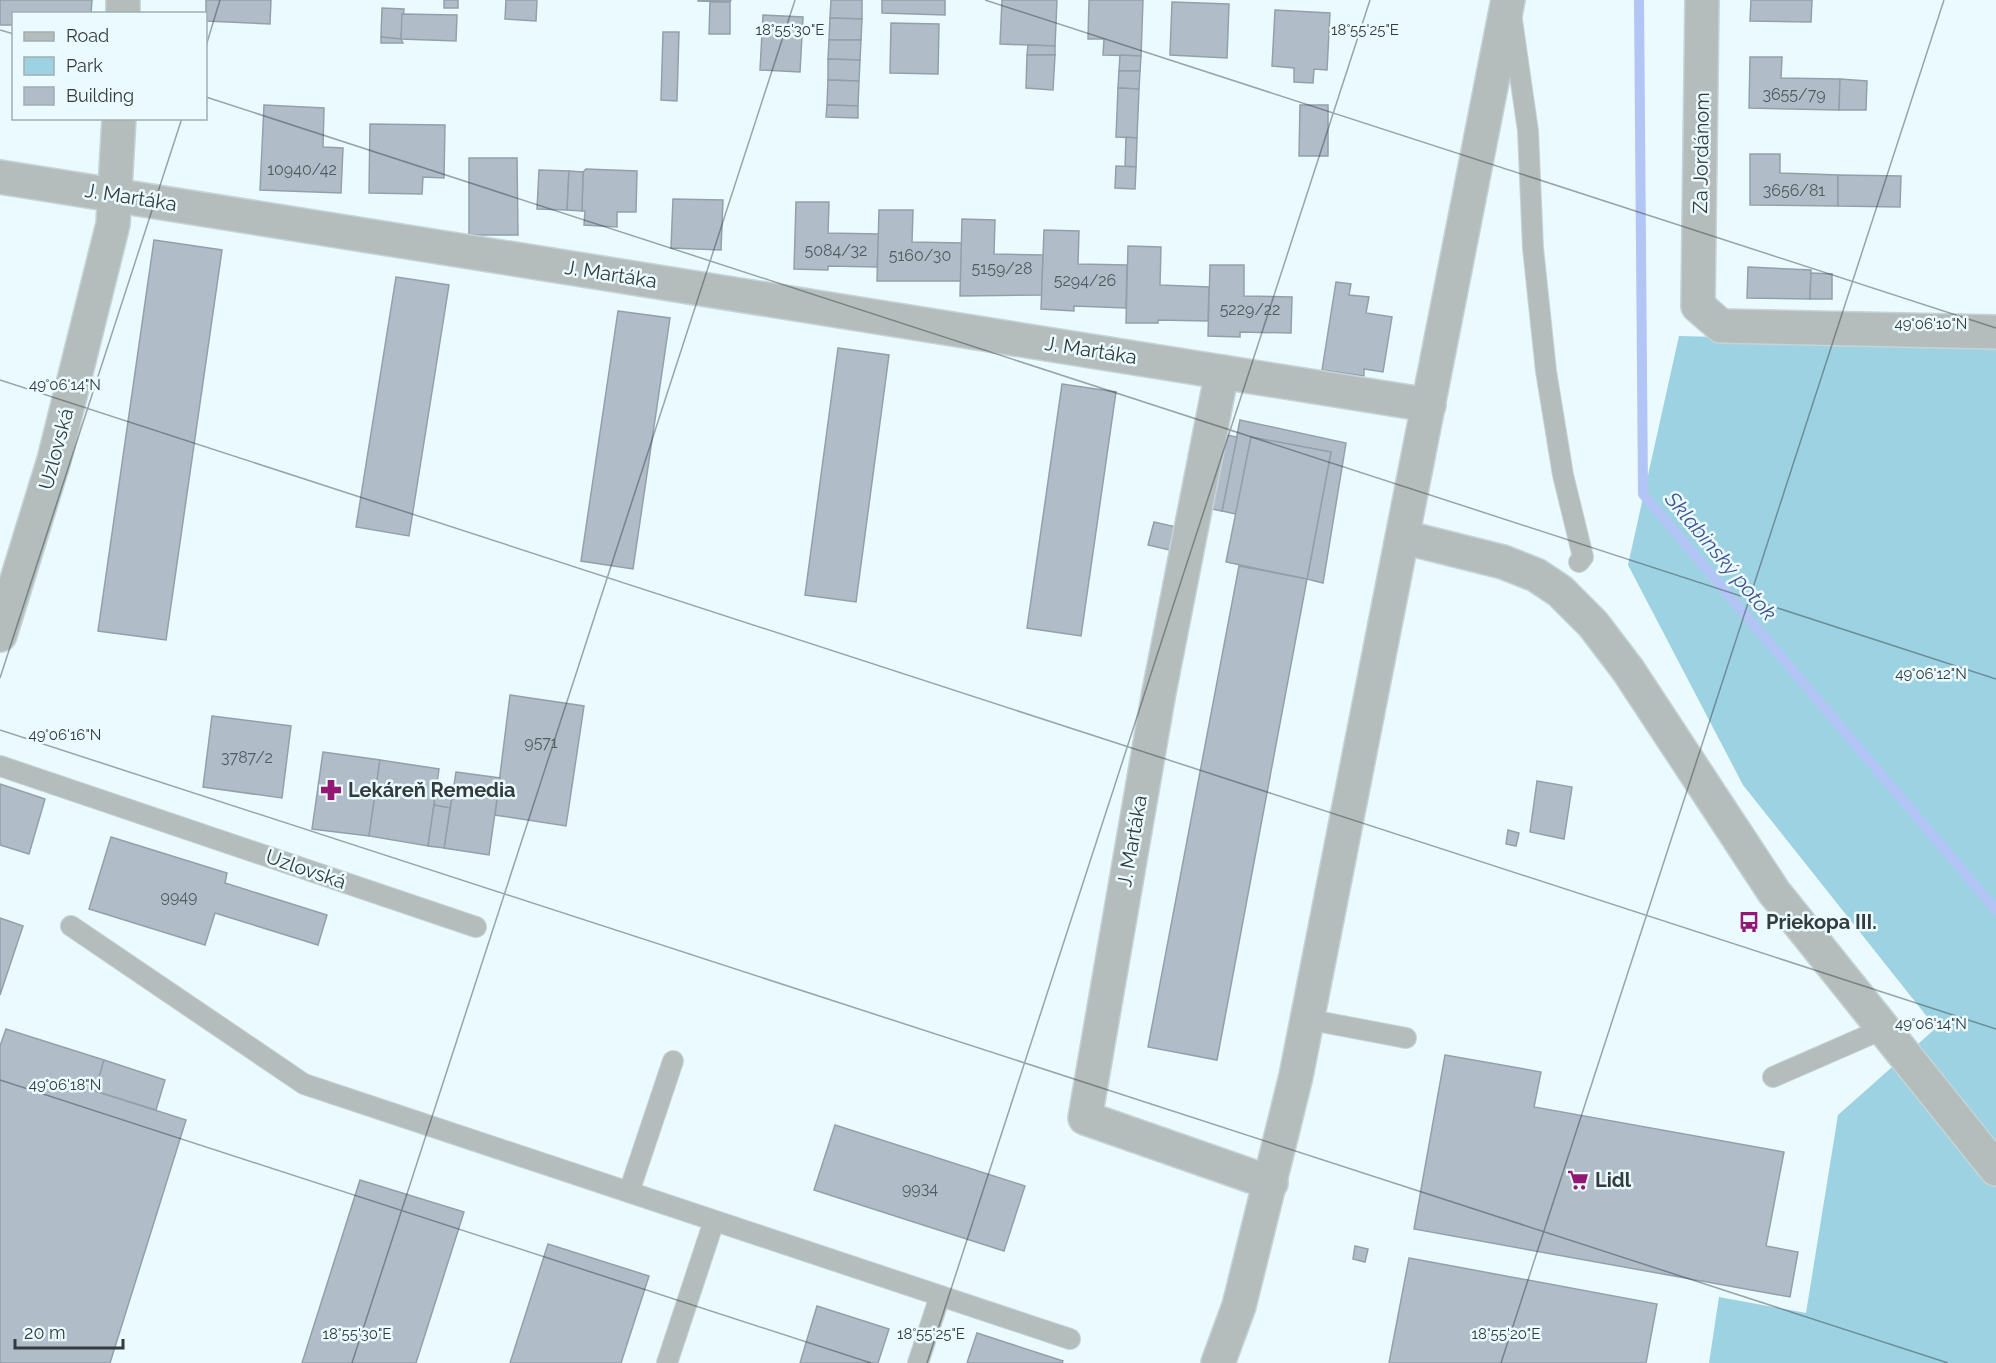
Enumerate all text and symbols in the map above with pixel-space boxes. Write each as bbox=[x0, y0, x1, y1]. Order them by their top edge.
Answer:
legend bbox=[12, 12, 207, 120]
text: 18°55'30"E bbox=[756, 21, 824, 39]
text: 18°55'25"E bbox=[1331, 21, 1399, 39]
text: Road bbox=[66, 25, 109, 46]
text: Park bbox=[66, 55, 103, 76]
text: Building bbox=[66, 85, 134, 106]
house number: 3655/79 bbox=[1762, 85, 1826, 104]
street label: Za Jordánom bbox=[1688, 92, 1714, 214]
house number: 10940/42 bbox=[267, 160, 337, 179]
street label: J. Martáka bbox=[83, 178, 179, 216]
house number: 3656/81 bbox=[1763, 181, 1825, 200]
house number: 5084/32 bbox=[805, 241, 867, 260]
house number: 5160/30 bbox=[889, 246, 951, 265]
street label: J. Martáka bbox=[563, 255, 659, 293]
house number: 5159/28 bbox=[972, 259, 1032, 278]
house number: 5294/26 bbox=[1054, 271, 1116, 290]
house number: 5229/22 bbox=[1220, 300, 1280, 319]
text: 49°06'10"N bbox=[1895, 315, 1967, 333]
street label: J. Martáka bbox=[1043, 331, 1139, 369]
text: 49°06'14"N bbox=[29, 376, 101, 394]
street label: Uzlovská bbox=[34, 406, 78, 492]
water label: Sklabinský potok bbox=[1659, 486, 1782, 625]
text: 49°06'12"N bbox=[1895, 665, 1967, 683]
text: 49°06'16"N bbox=[29, 726, 101, 744]
house number: 9571 bbox=[524, 733, 558, 752]
house number: 3787/2 bbox=[221, 748, 273, 767]
pharmacy icon: Lekáreň Remedia bbox=[319, 778, 343, 802]
place label: Lekáreň Remedia bbox=[348, 778, 516, 802]
street label: J. Martáka bbox=[1112, 793, 1152, 889]
street label: Uzlovská bbox=[263, 844, 349, 894]
house number: 9949 bbox=[161, 887, 197, 906]
bus stop icon: Priekopa III. bbox=[1737, 910, 1761, 934]
place label: Priekopa III. bbox=[1766, 910, 1877, 934]
text: 49°06'14"N bbox=[1895, 1015, 1967, 1033]
text: 49°06'18"N bbox=[29, 1076, 101, 1094]
supermarket icon: Lidl bbox=[1566, 1168, 1590, 1192]
place label: Lidl bbox=[1595, 1168, 1632, 1192]
house number: 9934 bbox=[902, 1179, 938, 1198]
scale bar bbox=[15, 1312, 123, 1350]
text: 20 m bbox=[24, 1322, 66, 1343]
text: 18°55'30"E bbox=[323, 1325, 391, 1343]
text: 18°55'25"E bbox=[897, 1325, 965, 1343]
text: 18°55'20"E bbox=[1472, 1325, 1540, 1343]

